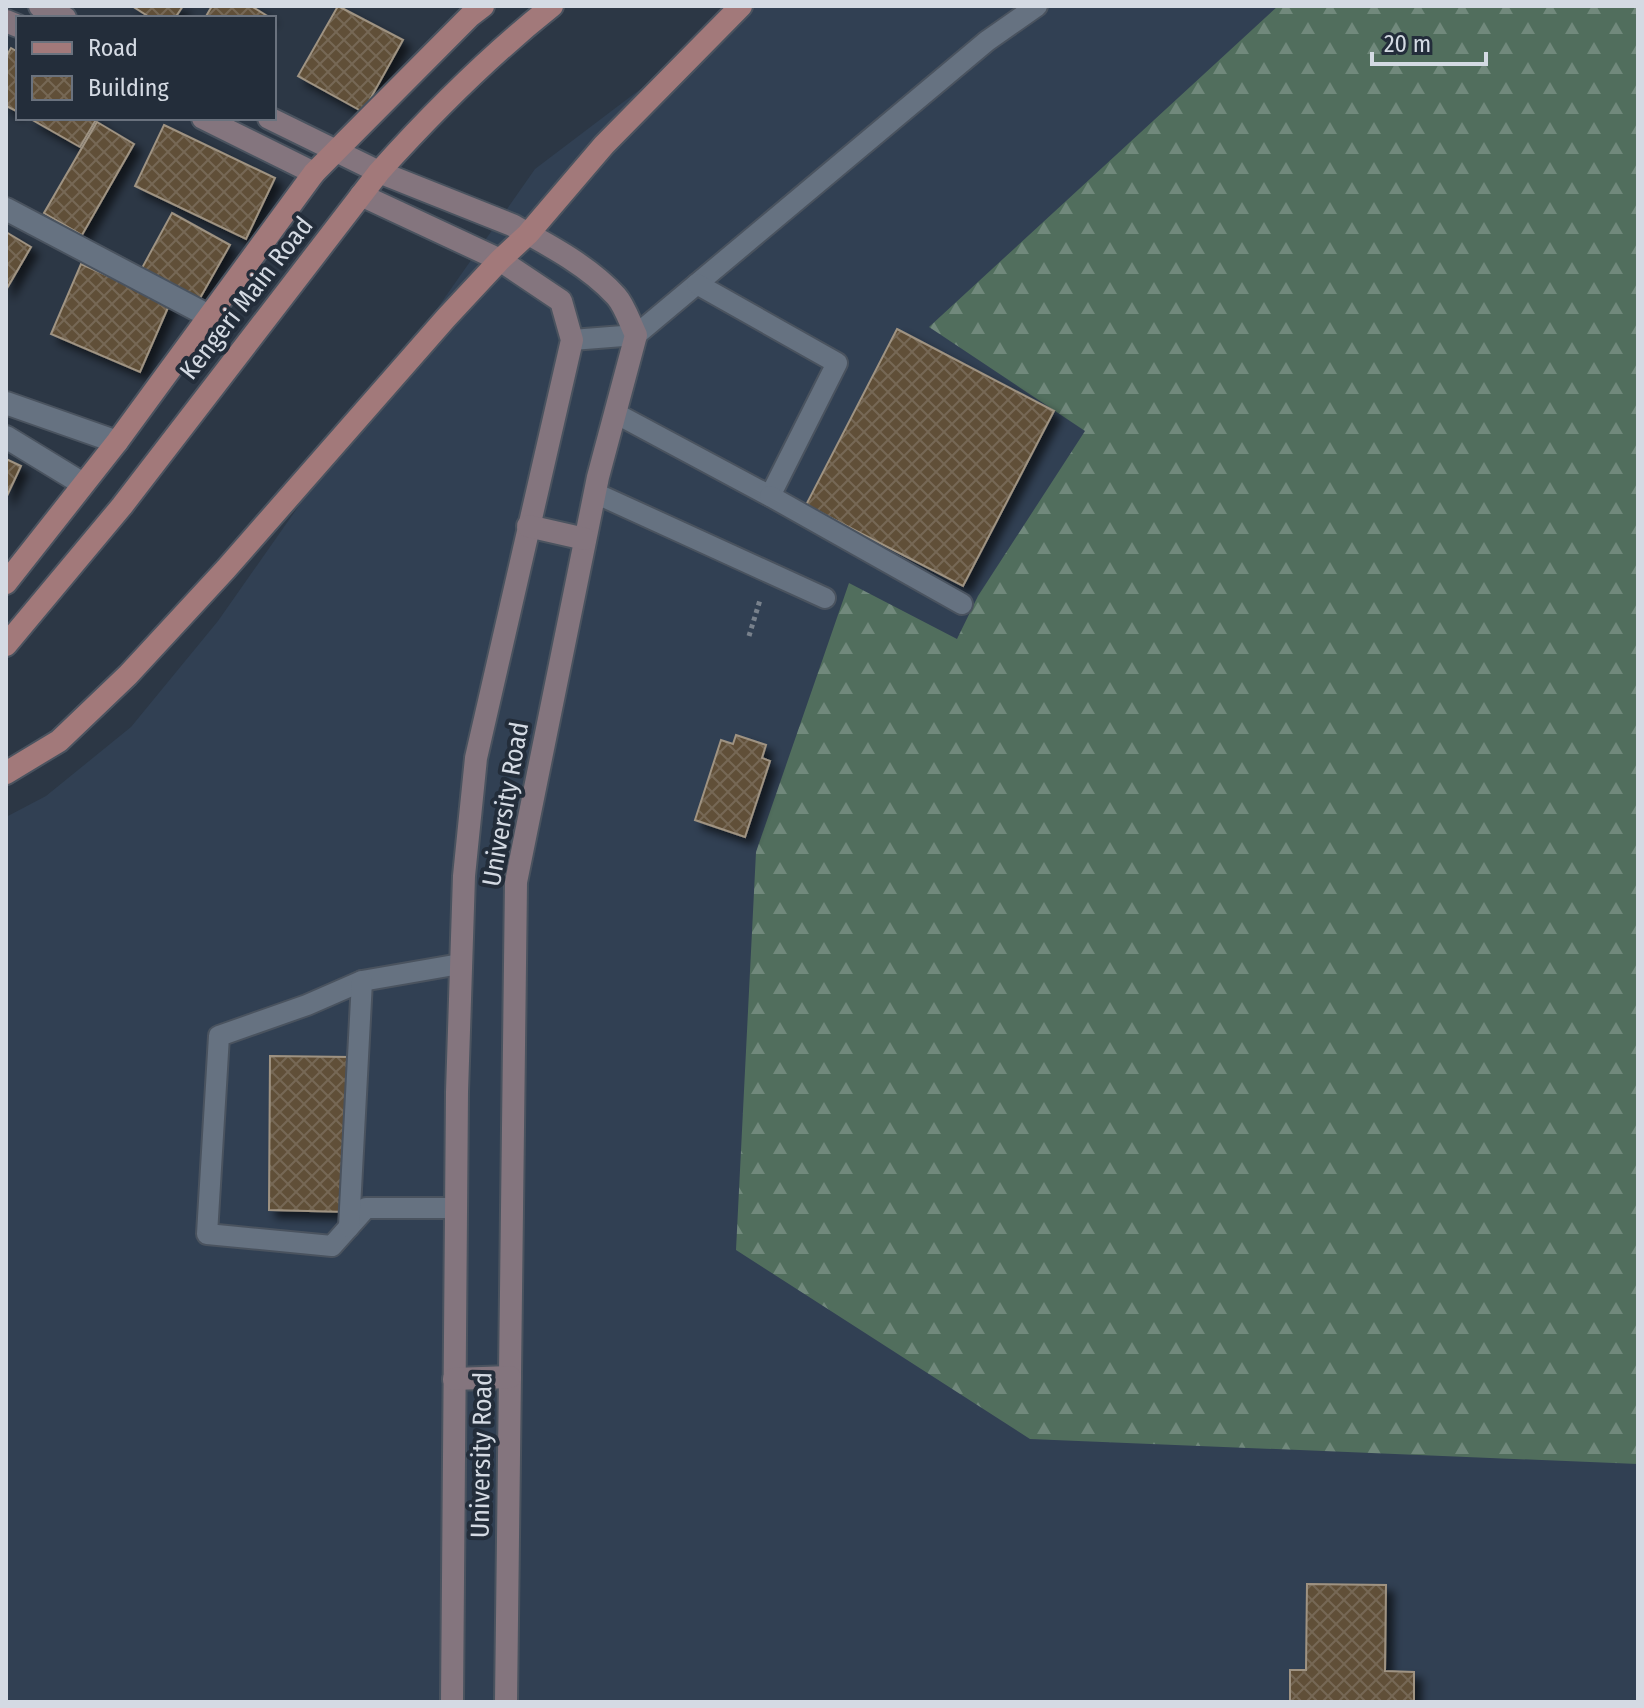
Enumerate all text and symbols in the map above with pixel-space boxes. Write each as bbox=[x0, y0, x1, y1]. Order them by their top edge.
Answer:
legend bbox=[16, 16, 276, 120]
scale bar bbox=[1372, 16, 1486, 66]
text: 20 m bbox=[1384, 30, 1431, 58]
text: Road bbox=[88, 34, 138, 62]
text: Building bbox=[88, 74, 170, 102]
street label: Kengeri Main Road bbox=[173, 211, 320, 386]
street label: University Road bbox=[476, 720, 535, 889]
street label: University Road bbox=[465, 1372, 498, 1538]

